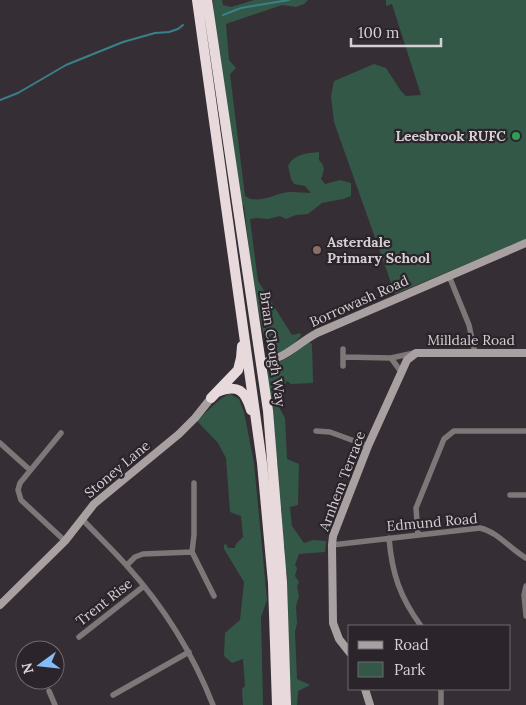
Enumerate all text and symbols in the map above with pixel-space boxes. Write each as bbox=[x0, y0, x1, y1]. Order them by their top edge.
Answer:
scale bar bbox=[351, 15, 441, 47]
text: 100 m bbox=[358, 23, 399, 42]
place label: Leesbrook RUFC bbox=[396, 127, 506, 145]
marker: Leesbrook RUFC bbox=[510, 130, 522, 142]
place label: Asterdale Primary School bbox=[327, 233, 431, 267]
marker: Asterdale Primary School bbox=[311, 244, 323, 256]
street label: Borrowash Road bbox=[307, 271, 411, 331]
street label: Brian Clough Way bbox=[256, 290, 290, 408]
street label: Milldale Road bbox=[427, 331, 515, 349]
street label: Arnhem Terrace bbox=[314, 428, 369, 534]
street label: Stoney Lane bbox=[80, 436, 154, 502]
street label: Edmund Road bbox=[386, 509, 478, 535]
street label: Trent Rise bbox=[72, 574, 136, 630]
legend bbox=[348, 625, 511, 690]
text: Road bbox=[394, 635, 429, 654]
north arrow bbox=[15, 640, 65, 690]
text: Park bbox=[394, 660, 425, 679]
text: N bbox=[17, 661, 38, 676]

